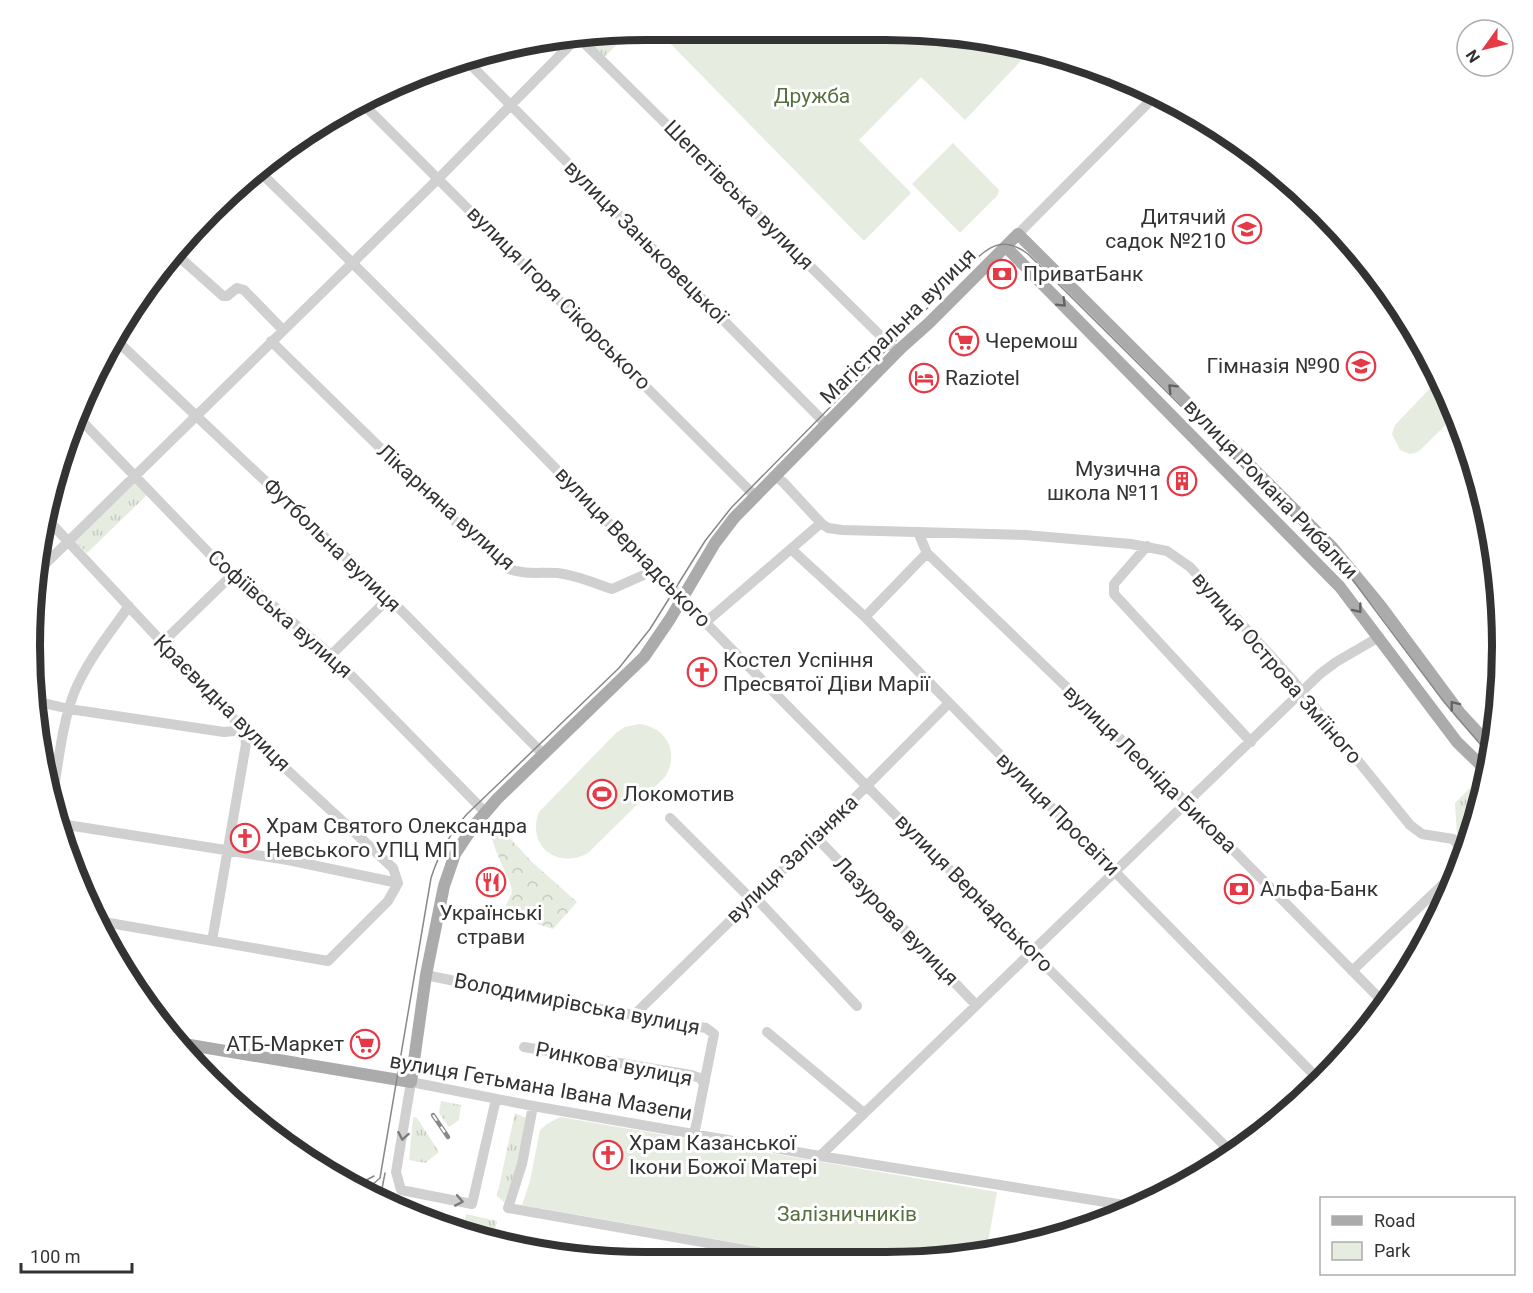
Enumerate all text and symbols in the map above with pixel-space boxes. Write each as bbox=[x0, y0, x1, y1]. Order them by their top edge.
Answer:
north arrow bbox=[1455, 18, 1515, 78]
text: N bbox=[1462, 46, 1484, 66]
park label: Дружба bbox=[774, 84, 850, 108]
street label: Шепетівська вулиця bbox=[659, 115, 819, 275]
street label: вулиця Заньковецької bbox=[559, 155, 733, 329]
street label: вулиця Ігоря Сікорського bbox=[462, 201, 656, 395]
place label: Дитячий садок №210 bbox=[1105, 205, 1226, 253]
school or university icon: Дитячий садок №210 bbox=[1231, 213, 1263, 245]
street label: Магістральна вулиця bbox=[815, 243, 981, 409]
bank icon: ПриватБанк bbox=[986, 258, 1018, 290]
place label: ПриватБанк bbox=[1023, 262, 1144, 286]
one-way arrow bbox=[1054, 296, 1065, 307]
supermarket icon: Черемош bbox=[948, 325, 980, 357]
place label: Черемош bbox=[985, 329, 1078, 353]
school or university icon: Гімназія №90 bbox=[1345, 350, 1377, 382]
place label: Гімназія №90 bbox=[1206, 354, 1340, 378]
hotel icon: Raziotel bbox=[908, 362, 940, 394]
place label: Raziotel bbox=[945, 366, 1020, 390]
one-way arrow bbox=[1168, 384, 1179, 395]
street label: вулиця Романа Рибалки bbox=[1179, 394, 1363, 584]
street label: Лікарняна вулиця bbox=[372, 439, 520, 575]
place label: Музична школа №11 bbox=[1047, 457, 1161, 505]
street label: вулиця Вернадського bbox=[550, 462, 716, 632]
building icon: Музична школа №11 bbox=[1166, 465, 1198, 497]
street label: Футбольна вулиця bbox=[258, 473, 406, 617]
street label: Софіївська вулиця bbox=[203, 545, 357, 683]
street label: вулиця Острова Зміїного bbox=[1187, 567, 1367, 769]
one-way arrow bbox=[1350, 603, 1361, 614]
street label: Краєвидна вулиця bbox=[149, 630, 295, 776]
place label: Костел Успіння Пресвятої Діви Марії bbox=[723, 648, 930, 696]
church icon: Костел Успіння Пресвятої Діви Марії bbox=[686, 656, 718, 688]
street label: вулиця Леоніда Бикова bbox=[1058, 680, 1242, 858]
one-way arrow bbox=[1451, 701, 1462, 712]
street label: вулиця Просвіти bbox=[992, 748, 1124, 880]
sports icon: Локомотив bbox=[586, 778, 618, 810]
place label: Локомотив bbox=[623, 782, 735, 806]
street label: вулиця Залізняка bbox=[721, 790, 863, 928]
street label: вулиця Вернадського bbox=[890, 809, 1058, 977]
place label: Храм Святого Олександра Невського УПЦ МП bbox=[266, 814, 527, 862]
church icon: Храм Святого Олександра Невського УПЦ МП bbox=[229, 822, 261, 854]
street label: Лазурова вулиця bbox=[829, 852, 963, 990]
restaurant icon: Українські страви bbox=[475, 866, 507, 898]
bank icon: Альфа-Банк bbox=[1223, 873, 1255, 905]
place label: Альфа-Банк bbox=[1260, 877, 1379, 901]
place label: Українські страви bbox=[440, 901, 542, 949]
street label: Володимирівська вулиця bbox=[452, 968, 702, 1040]
supermarket icon: АТБ-Маркет bbox=[349, 1028, 381, 1060]
place label: АТБ-Маркет bbox=[226, 1032, 344, 1056]
street label: Ринкова вулиця bbox=[534, 1037, 694, 1091]
street label: вулиця Гетьмана Івана Мазепи bbox=[388, 1049, 694, 1125]
one-way arrow bbox=[397, 1131, 410, 1141]
place label: Храм Казанської Ікони Божої Матері bbox=[629, 1131, 817, 1179]
church icon: Храм Казанської Ікони Божої Матері bbox=[592, 1139, 624, 1171]
one-way arrow bbox=[453, 1194, 463, 1207]
legend bbox=[1320, 1197, 1515, 1275]
park label: Залізничників bbox=[777, 1202, 917, 1226]
text: Road bbox=[1374, 1210, 1415, 1231]
scale bar bbox=[21, 1236, 132, 1274]
text: Park bbox=[1374, 1240, 1411, 1261]
text: 100 m bbox=[30, 1246, 81, 1267]

